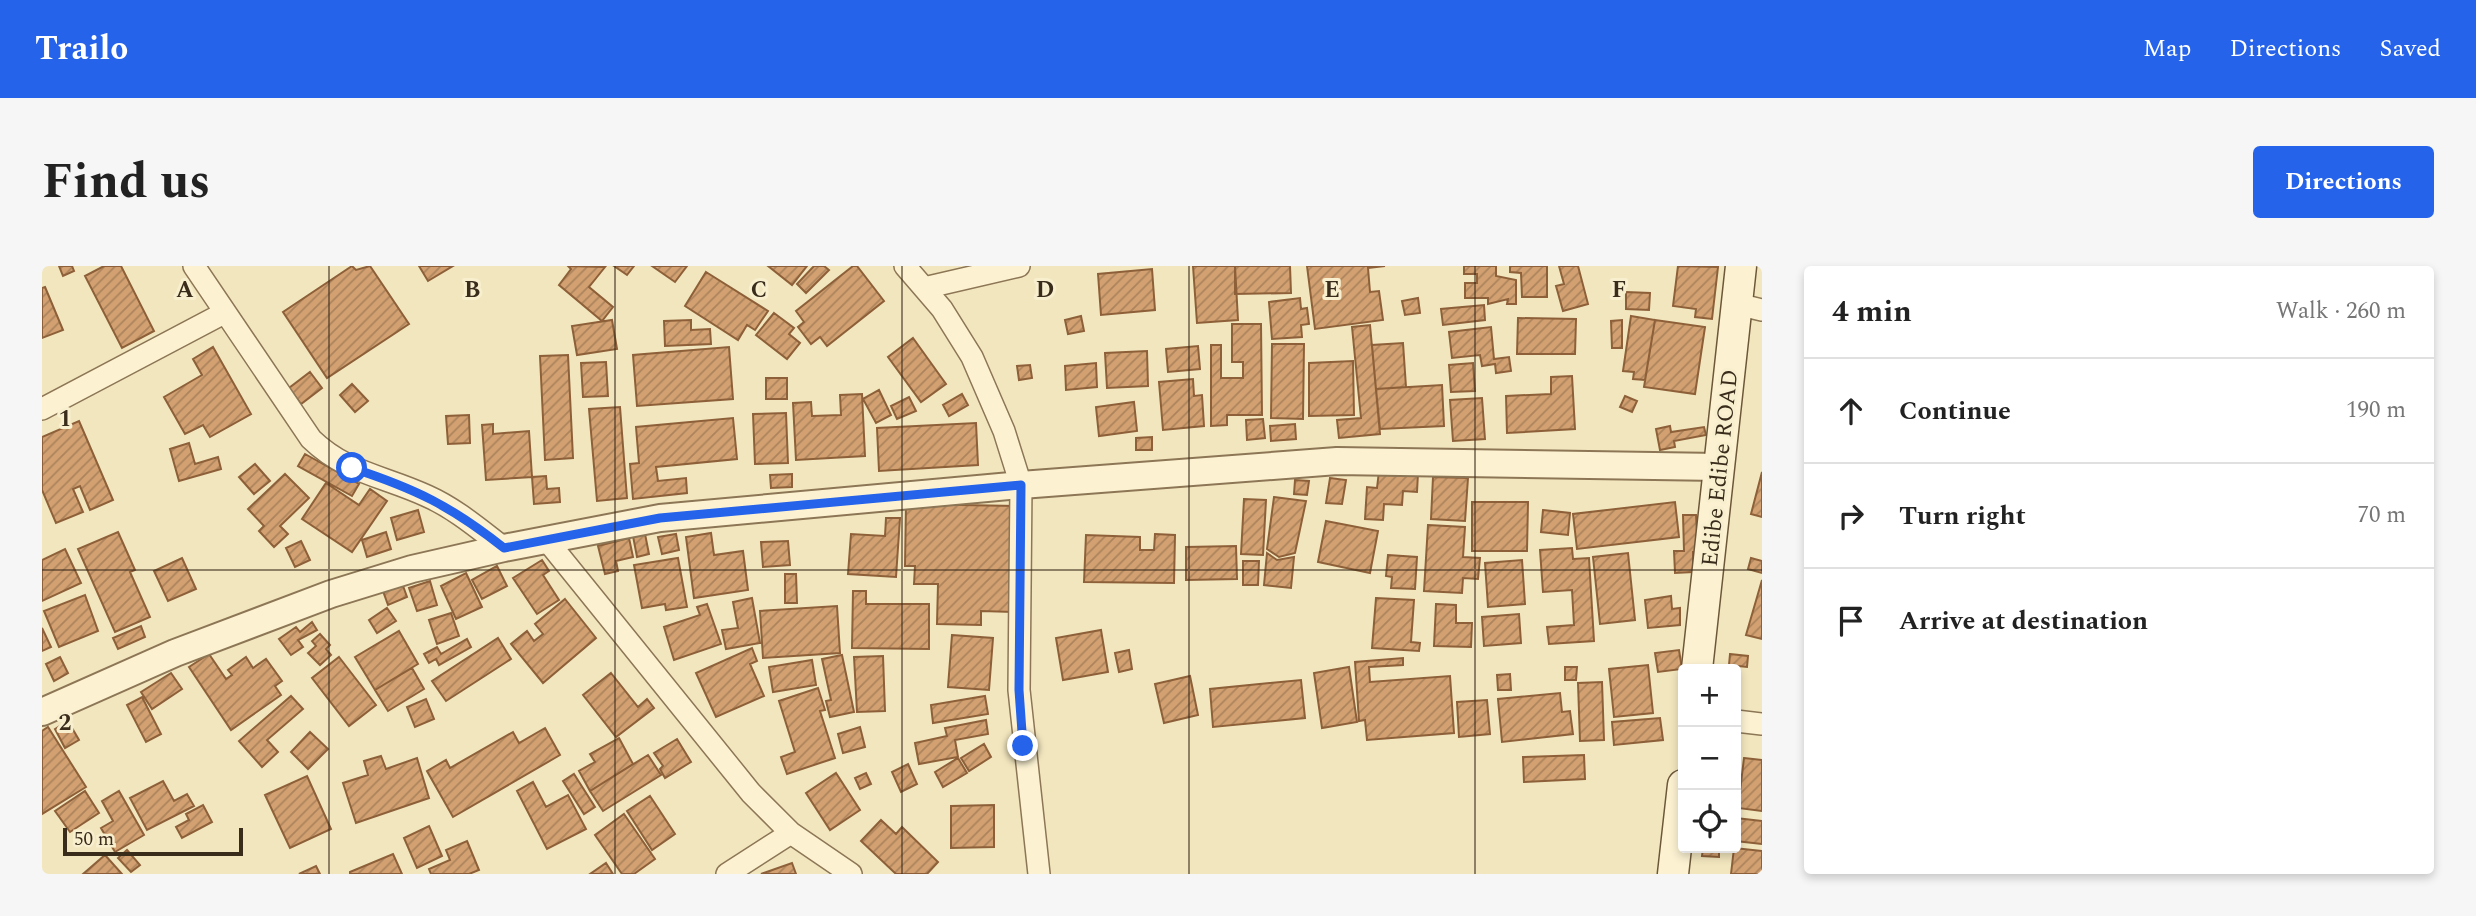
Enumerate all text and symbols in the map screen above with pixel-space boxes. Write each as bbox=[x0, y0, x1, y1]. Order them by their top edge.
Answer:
text: Trailo bbox=[35, 24, 128, 74]
text: Map bbox=[2143, 31, 2191, 67]
text: Directions bbox=[2229, 31, 2341, 67]
text: Saved bbox=[2379, 31, 2441, 67]
text: Find us bbox=[42, 145, 210, 220]
button: Directions bbox=[2253, 146, 2434, 218]
text: A bbox=[176, 273, 194, 308]
text: B bbox=[464, 273, 480, 308]
text: C bbox=[751, 273, 767, 308]
text: D bbox=[1036, 273, 1054, 308]
text: E bbox=[1324, 273, 1340, 308]
text: F bbox=[1612, 273, 1626, 308]
text: 4 min bbox=[1832, 289, 1912, 335]
text: Walk · 260 m bbox=[2276, 294, 2406, 329]
street label: Edibe Edibe ROAD bbox=[1693, 368, 1748, 568]
text: Continue bbox=[1899, 391, 2011, 431]
icon: ahead bbox=[1832, 392, 1870, 430]
text: 190 m bbox=[2346, 393, 2406, 428]
text: 1 bbox=[59, 402, 71, 437]
route start bbox=[336, 452, 367, 483]
text: Turn right bbox=[1899, 496, 2026, 536]
icon: right bbox=[1832, 497, 1870, 535]
text: 70 m bbox=[2357, 498, 2406, 533]
text: Arrive at destination bbox=[1899, 601, 2148, 641]
icon: arrive bbox=[1832, 602, 1870, 640]
map controls bbox=[1678, 664, 1741, 853]
button: + bbox=[1678, 664, 1741, 727]
text: 2 bbox=[59, 706, 72, 741]
button: − bbox=[1678, 727, 1741, 790]
route end bbox=[1007, 730, 1038, 761]
button: locate bbox=[1678, 790, 1741, 853]
scale bar bbox=[63, 825, 243, 857]
text: 50 m bbox=[74, 825, 114, 854]

